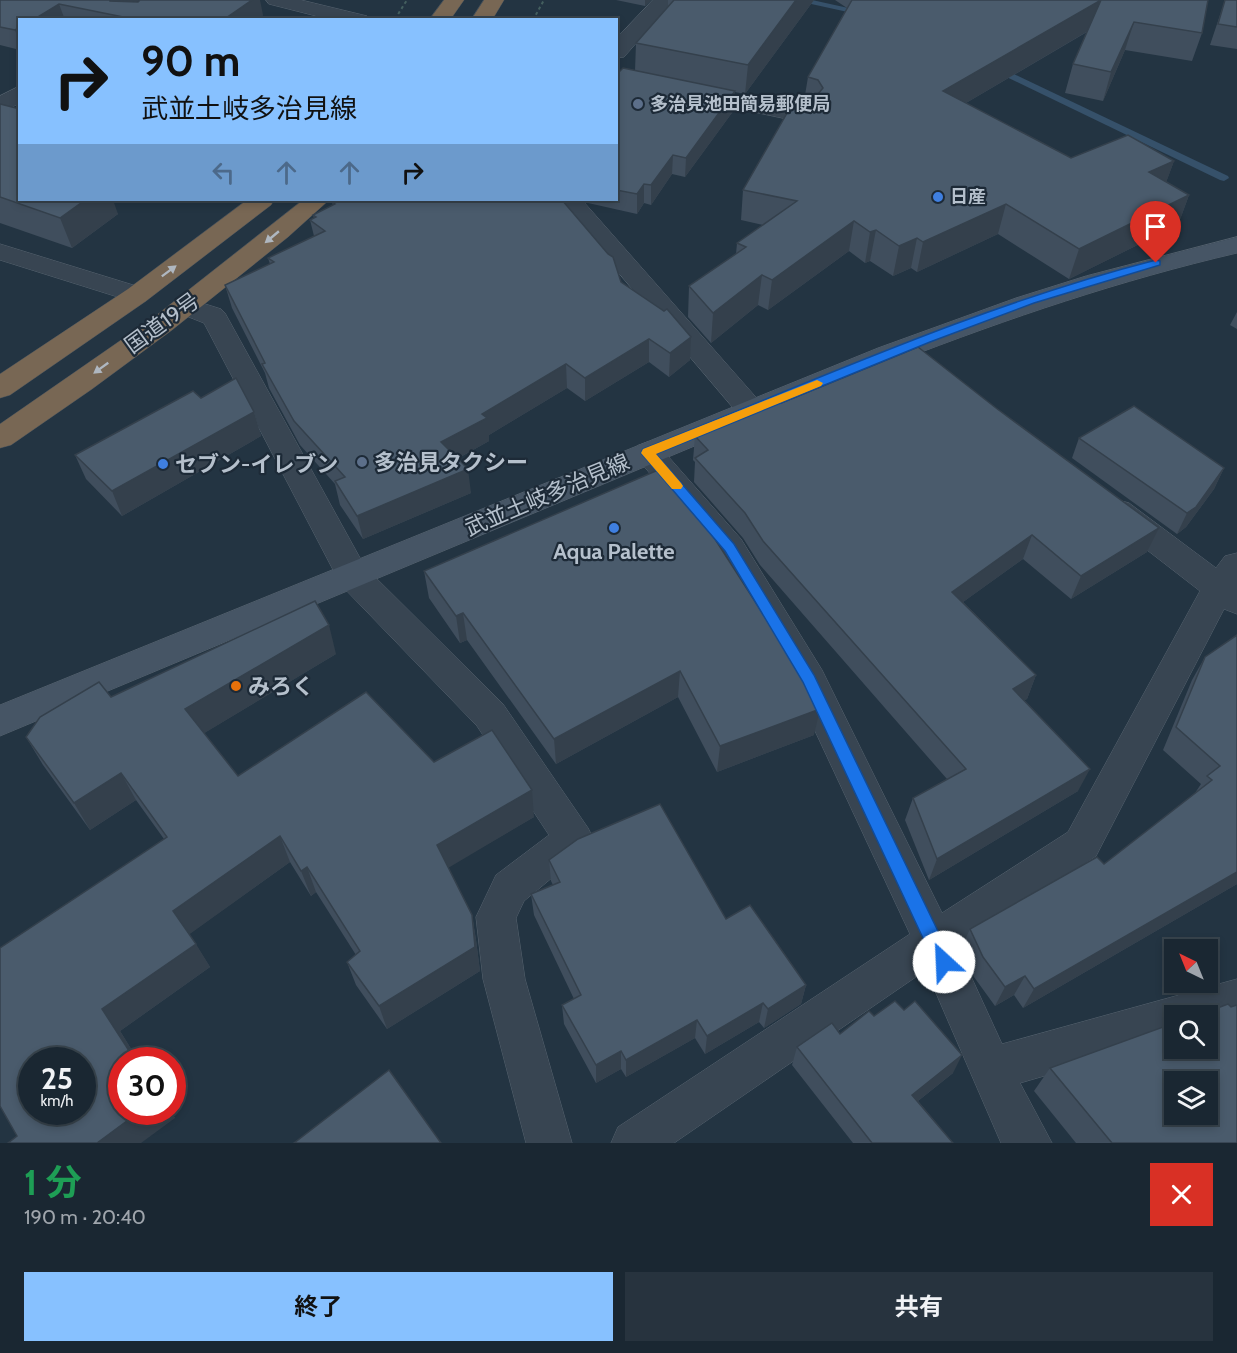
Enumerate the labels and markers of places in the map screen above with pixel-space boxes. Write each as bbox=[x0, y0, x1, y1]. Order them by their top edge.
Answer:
place label: 多治見池田簡易郵便局 bbox=[650, 93, 830, 115]
marker: 多治見池田簡易郵便局 bbox=[631, 97, 645, 111]
place label: 日産 bbox=[950, 186, 986, 208]
marker: 日産 bbox=[931, 190, 945, 204]
pin bbox=[1130, 201, 1181, 263]
place label: 多治見タクシー bbox=[374, 449, 528, 476]
place label: セブン-イレブン bbox=[175, 451, 338, 478]
marker: 多治見タクシー bbox=[355, 455, 369, 469]
marker: セブン-イレブン bbox=[156, 457, 170, 471]
marker: Aqua Palette bbox=[607, 521, 621, 535]
place label: Aqua Palette bbox=[553, 538, 675, 565]
place label: みろく bbox=[248, 673, 314, 700]
marker: みろく bbox=[229, 679, 243, 693]

